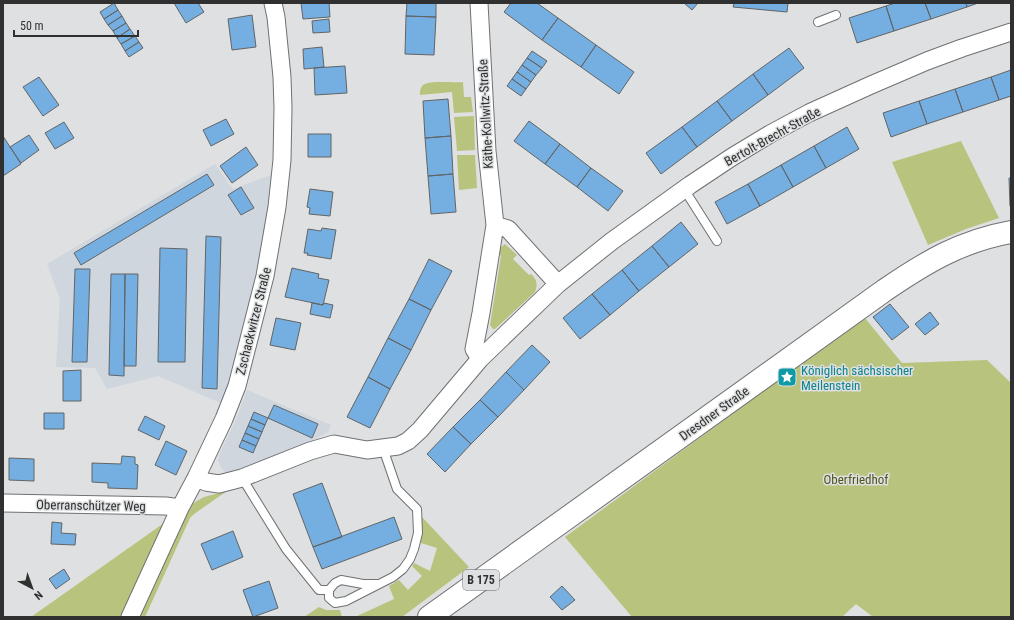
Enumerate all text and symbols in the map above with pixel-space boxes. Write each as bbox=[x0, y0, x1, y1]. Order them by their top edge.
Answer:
scale bar bbox=[14, 12, 138, 38]
text: 50 m bbox=[20, 19, 44, 33]
street label: Käthe-Kollwitz-Straße bbox=[475, 59, 496, 169]
street label: Bertolt-Brecht-Straße bbox=[722, 104, 823, 169]
street label: Zschackwitzer Straße bbox=[233, 266, 274, 377]
place label: Königlich sächsischer Meilenstein bbox=[801, 363, 913, 393]
place icon: Königlich sächsischer Meilenstein bbox=[776, 366, 798, 388]
street label: Dresdner Straße bbox=[677, 383, 752, 444]
park label: Oberfriedhof bbox=[824, 472, 888, 487]
street label: Oberranschützer Weg bbox=[36, 497, 146, 514]
north arrow bbox=[12, 568, 52, 608]
road number: B 175 bbox=[463, 570, 499, 590]
text: N bbox=[31, 588, 45, 602]

